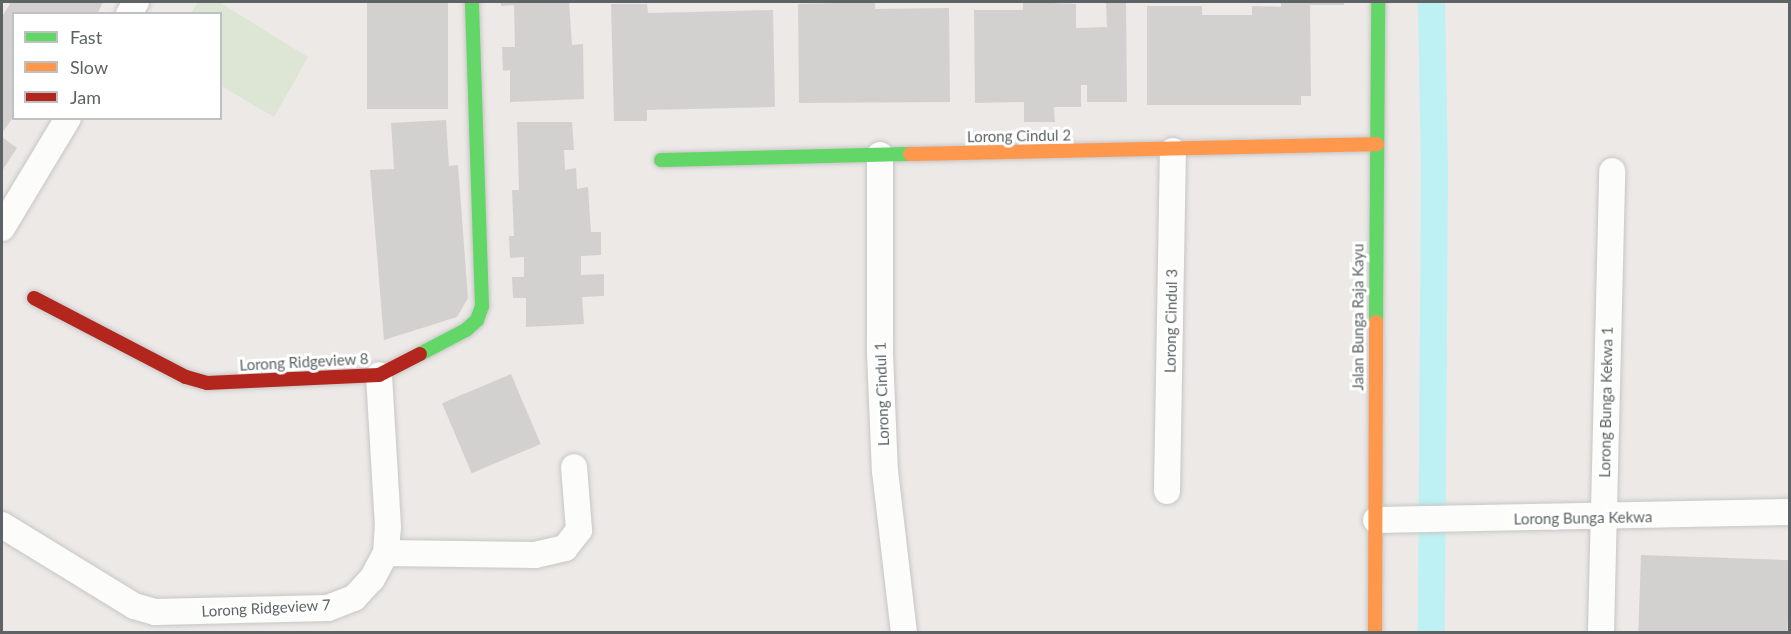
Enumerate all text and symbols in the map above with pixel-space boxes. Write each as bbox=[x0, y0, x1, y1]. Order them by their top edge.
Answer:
legend bbox=[12, 12, 222, 120]
text: Fast bbox=[70, 26, 102, 48]
text: Slow bbox=[70, 56, 108, 78]
text: Jam bbox=[70, 86, 101, 108]
street label: Lorong Cindul 2 bbox=[967, 126, 1071, 146]
street label: Jalan Bunga Raja Kayu bbox=[1349, 244, 1367, 390]
street label: Lorong Cindul 3 bbox=[1161, 269, 1181, 373]
street label: Lorong Bunga Kekwa 1 bbox=[1596, 326, 1616, 478]
street label: Lorong Cindul 1 bbox=[871, 342, 893, 446]
street label: Lorong Ridgeview 8 bbox=[239, 350, 369, 374]
street label: Lorong Bunga Kekwa bbox=[1513, 508, 1653, 528]
street label: Lorong Ridgeview 7 bbox=[201, 596, 331, 620]

